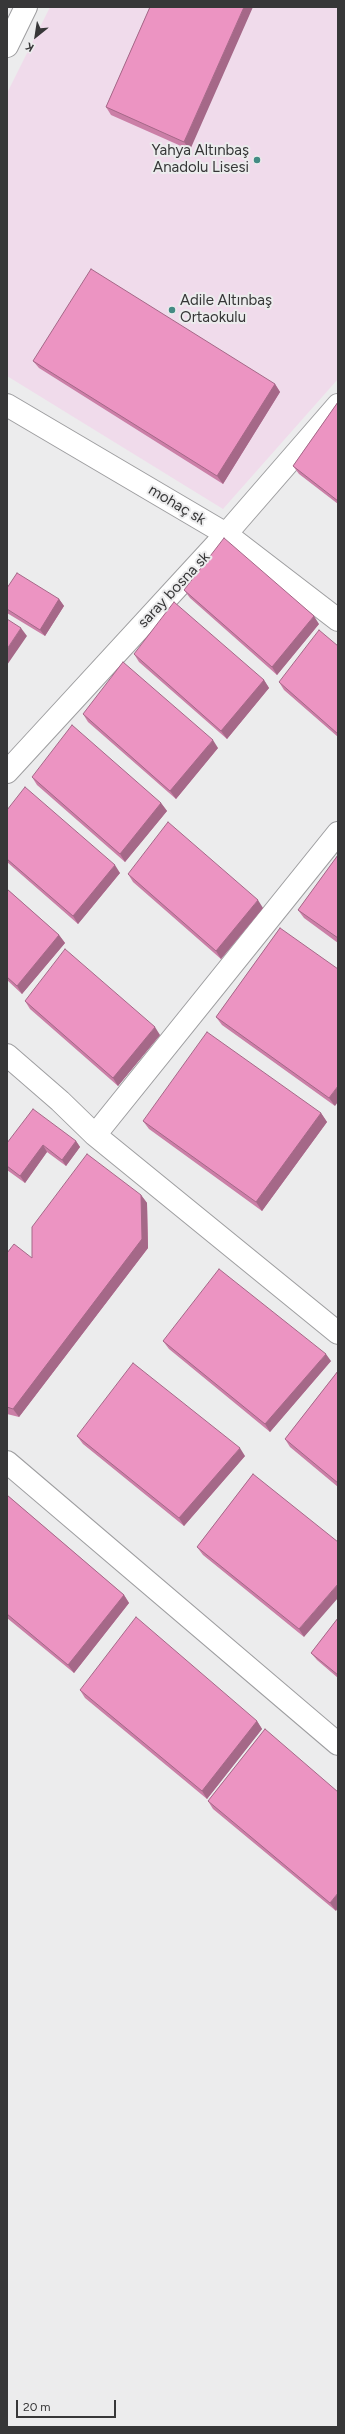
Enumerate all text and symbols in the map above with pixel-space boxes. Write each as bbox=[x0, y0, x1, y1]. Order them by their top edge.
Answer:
north arrow bbox=[16, 16, 56, 56]
text: K bbox=[23, 39, 36, 54]
place label: Yahya Altınbaş Anadolu Lisesi bbox=[151, 142, 249, 177]
marker: Yahya Altınbaş Anadolu Lisesi bbox=[252, 155, 262, 165]
place label: Adile Altınbaş Ortaokulu bbox=[180, 292, 272, 327]
marker: Adile Altınbaş Ortaokulu bbox=[167, 305, 177, 315]
street label: mohaç sk bbox=[145, 481, 209, 529]
street label: saray bosna sk bbox=[134, 548, 214, 632]
scale bar bbox=[18, 2392, 118, 2418]
text: 20 m bbox=[23, 2400, 51, 2414]

